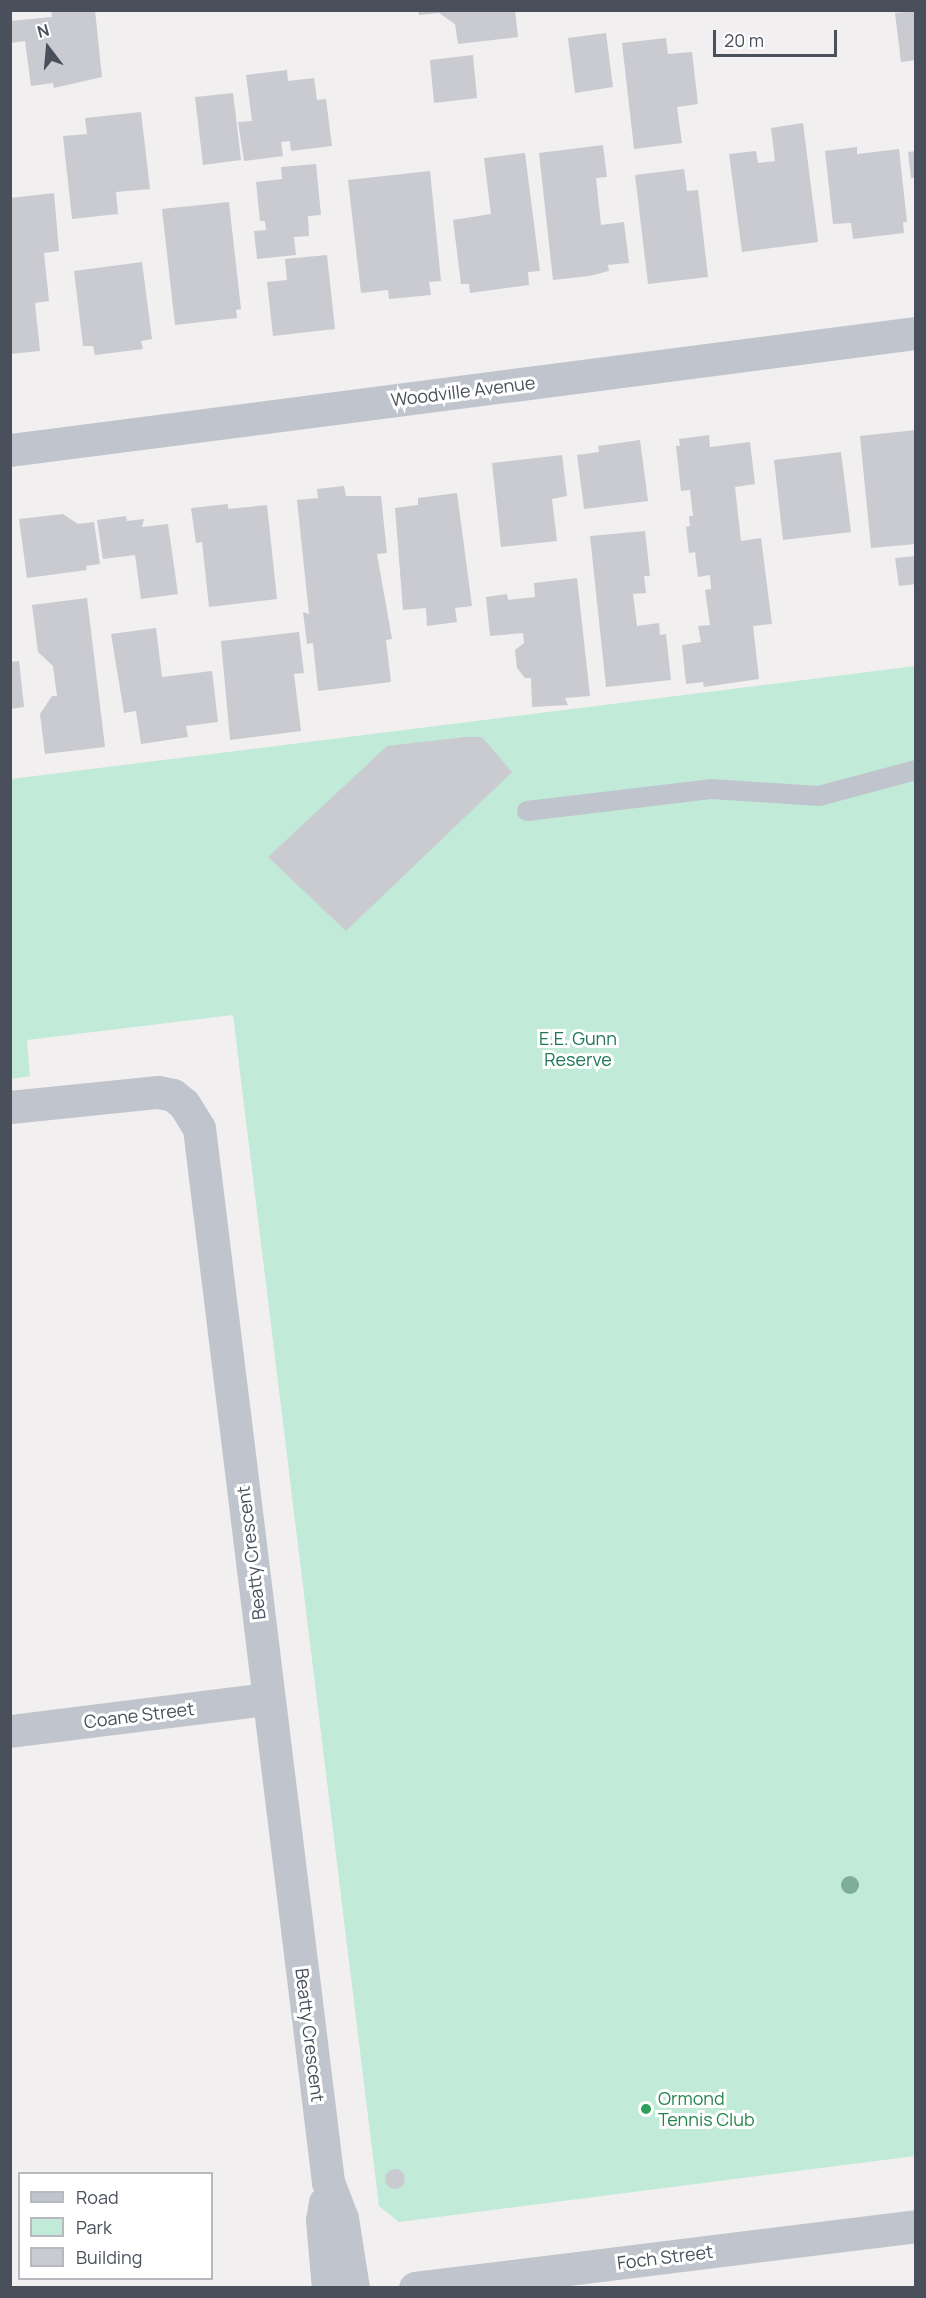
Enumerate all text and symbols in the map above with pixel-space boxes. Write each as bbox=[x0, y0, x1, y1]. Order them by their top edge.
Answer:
north arrow bbox=[18, 18, 78, 78]
scale bar bbox=[716, 18, 840, 56]
text: N bbox=[34, 19, 52, 43]
text: 20 m bbox=[724, 28, 764, 52]
street label: Woodville Avenue bbox=[390, 371, 536, 411]
park label: E.E. Gunn Reserve bbox=[539, 1028, 617, 1070]
street label: Beatty Crescent bbox=[232, 1485, 270, 1621]
street label: Coane Street bbox=[83, 1698, 195, 1732]
street label: Beatty Crescent bbox=[291, 1967, 329, 2103]
place label: Ormond Tennis Club bbox=[658, 2088, 755, 2130]
marker: Ormond Tennis Club bbox=[639, 2102, 653, 2116]
legend bbox=[18, 2172, 213, 2280]
text: Road bbox=[76, 2185, 119, 2209]
text: Park bbox=[76, 2215, 112, 2239]
street label: Foch Street bbox=[616, 2240, 714, 2274]
text: Building bbox=[76, 2245, 142, 2269]

